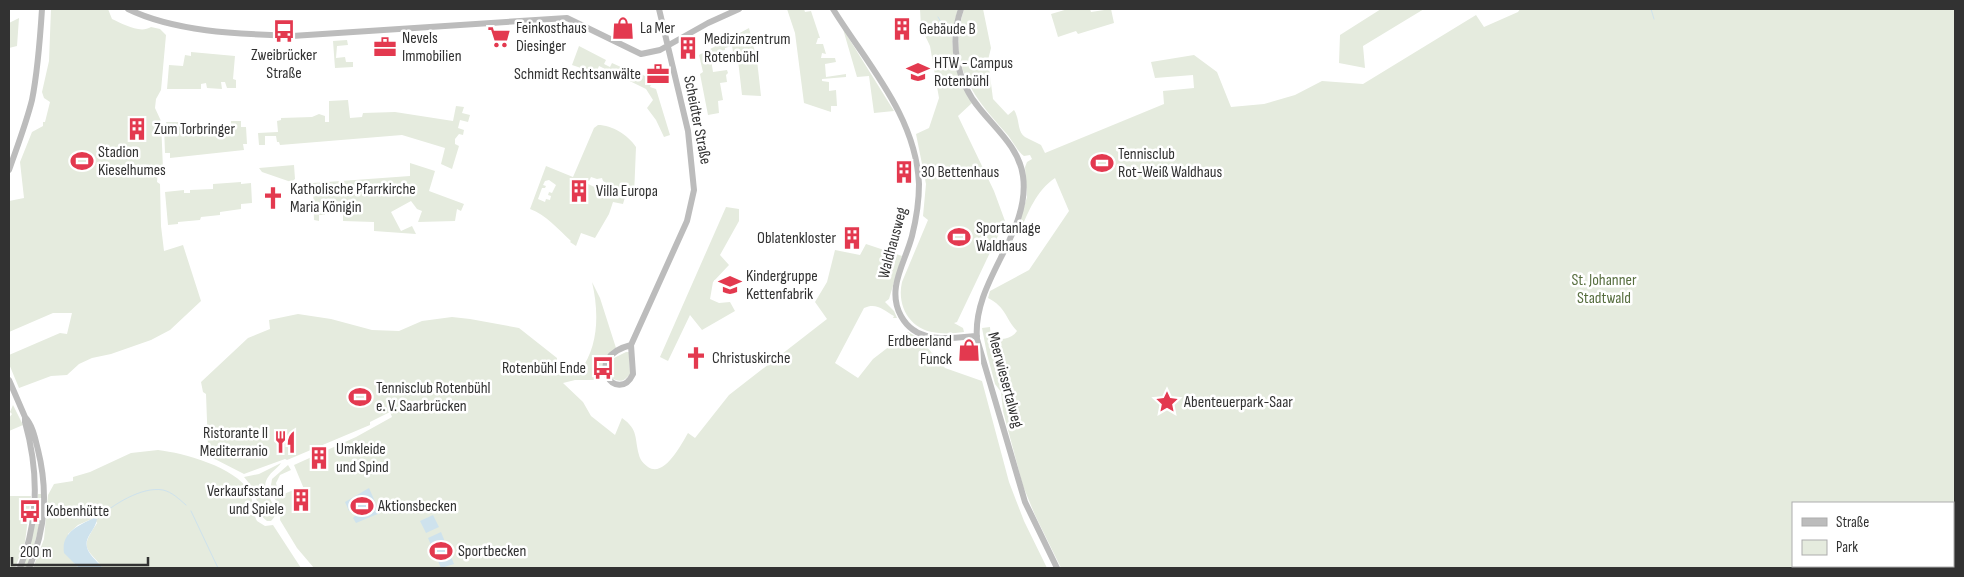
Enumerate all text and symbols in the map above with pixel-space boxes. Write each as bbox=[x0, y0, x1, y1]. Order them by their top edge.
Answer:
shop icon: La Mer bbox=[610, 15, 636, 41]
building icon: Gebäude B bbox=[889, 16, 915, 42]
bus stop icon: Zweibrücker Straße bbox=[271, 18, 297, 44]
place label: Feinkosthaus Diesinger bbox=[516, 19, 587, 56]
place label: La Mer bbox=[640, 19, 676, 38]
place label: Gebäude B bbox=[919, 20, 976, 39]
supermarket icon: Feinkosthaus Diesinger bbox=[486, 24, 512, 50]
place label: Nevels Immobilien bbox=[402, 29, 462, 66]
place label: Medizinzentrum Rotenbühl bbox=[704, 30, 791, 67]
office icon: Nevels Immobilien bbox=[372, 34, 398, 60]
building icon: Medizinzentrum Rotenbühl bbox=[675, 35, 701, 61]
place label: Zweibrücker Straße bbox=[251, 46, 317, 83]
place label: HTW - Campus Rotenbühl bbox=[934, 54, 1013, 91]
school or university icon: HTW - Campus Rotenbühl bbox=[905, 59, 931, 85]
office icon: Schmidt Rechtsanwälte bbox=[645, 61, 671, 87]
place label: Schmidt Rechtsanwälte bbox=[514, 65, 641, 84]
street label: Scheidter Straße bbox=[679, 74, 715, 166]
building icon: Zum Torbringer bbox=[124, 116, 150, 142]
place label: Zum Torbringer bbox=[154, 120, 235, 139]
place label: Stadion Kieselhumes bbox=[98, 143, 166, 180]
place label: Tennisclub Rot-Weiß Waldhaus bbox=[1118, 145, 1222, 182]
sports icon: Stadion Kieselhumes bbox=[69, 148, 95, 174]
sports icon: Tennisclub Rot-Weiß Waldhaus bbox=[1089, 150, 1115, 176]
building icon: 30 Bettenhaus bbox=[891, 159, 917, 185]
place label: 30 Bettenhaus bbox=[921, 163, 999, 182]
building icon: Villa Europa bbox=[566, 178, 592, 204]
place label: Katholische Pfarrkirche Maria Königin bbox=[290, 180, 416, 217]
place label: Villa Europa bbox=[596, 182, 658, 201]
church icon: Katholische Pfarrkirche Maria Königin bbox=[260, 185, 286, 211]
street label: Waldhausweg bbox=[874, 205, 912, 281]
place label: Sportanlage Waldhaus bbox=[976, 219, 1041, 256]
sports icon: Sportanlage Waldhaus bbox=[946, 224, 972, 250]
building icon: Oblatenkloster bbox=[839, 225, 865, 251]
place label: Oblatenkloster bbox=[757, 229, 836, 248]
place label: Kindergruppe Kettenfabrik bbox=[746, 267, 818, 304]
park label: St. Johanner Stadtwald bbox=[1571, 271, 1637, 308]
school or university icon: Kindergruppe Kettenfabrik bbox=[717, 272, 743, 298]
street label: Meerwiesertalweg bbox=[983, 330, 1027, 430]
place label: Erdbeerland Funck bbox=[888, 332, 952, 369]
shop icon: Erdbeerland Funck bbox=[956, 337, 982, 363]
church icon: Christuskirche bbox=[683, 345, 709, 371]
place label: Christuskirche bbox=[712, 349, 790, 368]
bus stop icon: Rotenbühl Ende bbox=[590, 355, 616, 381]
place label: Rotenbühl Ende bbox=[502, 359, 586, 378]
place label: Tennisclub Rotenbühl e. V. Saarbrücken bbox=[376, 379, 491, 416]
sports icon: Tennisclub Rotenbühl e. V. Saarbrücken bbox=[347, 384, 373, 410]
place icon: Abenteuerpark-Saar bbox=[1154, 389, 1180, 415]
place label: Abenteuerpark-Saar bbox=[1183, 393, 1293, 412]
place label: Ristorante Il Mediterranio bbox=[200, 424, 268, 461]
restaurant icon: Ristorante Il Mediterranio bbox=[272, 429, 298, 455]
place label: Umkleide und Spind bbox=[336, 440, 389, 477]
building icon: Umkleide und Spind bbox=[306, 445, 332, 471]
place label: Verkaufsstand und Spiele bbox=[207, 482, 284, 519]
building icon: Verkaufsstand und Spiele bbox=[288, 487, 314, 513]
sports icon: Aktionsbecken bbox=[349, 493, 375, 519]
place label: Aktionsbecken bbox=[377, 497, 457, 516]
bus stop icon: Kobenhütte bbox=[17, 498, 43, 524]
place label: Kobenhütte bbox=[46, 502, 109, 521]
legend bbox=[1792, 502, 1954, 567]
text: Straße bbox=[1836, 513, 1869, 532]
scale bar bbox=[12, 534, 149, 566]
sports icon: Sportbecken bbox=[428, 538, 454, 564]
text: Park bbox=[1836, 538, 1858, 557]
place label: Sportbecken bbox=[458, 542, 526, 561]
text: 200 m bbox=[20, 543, 52, 562]

